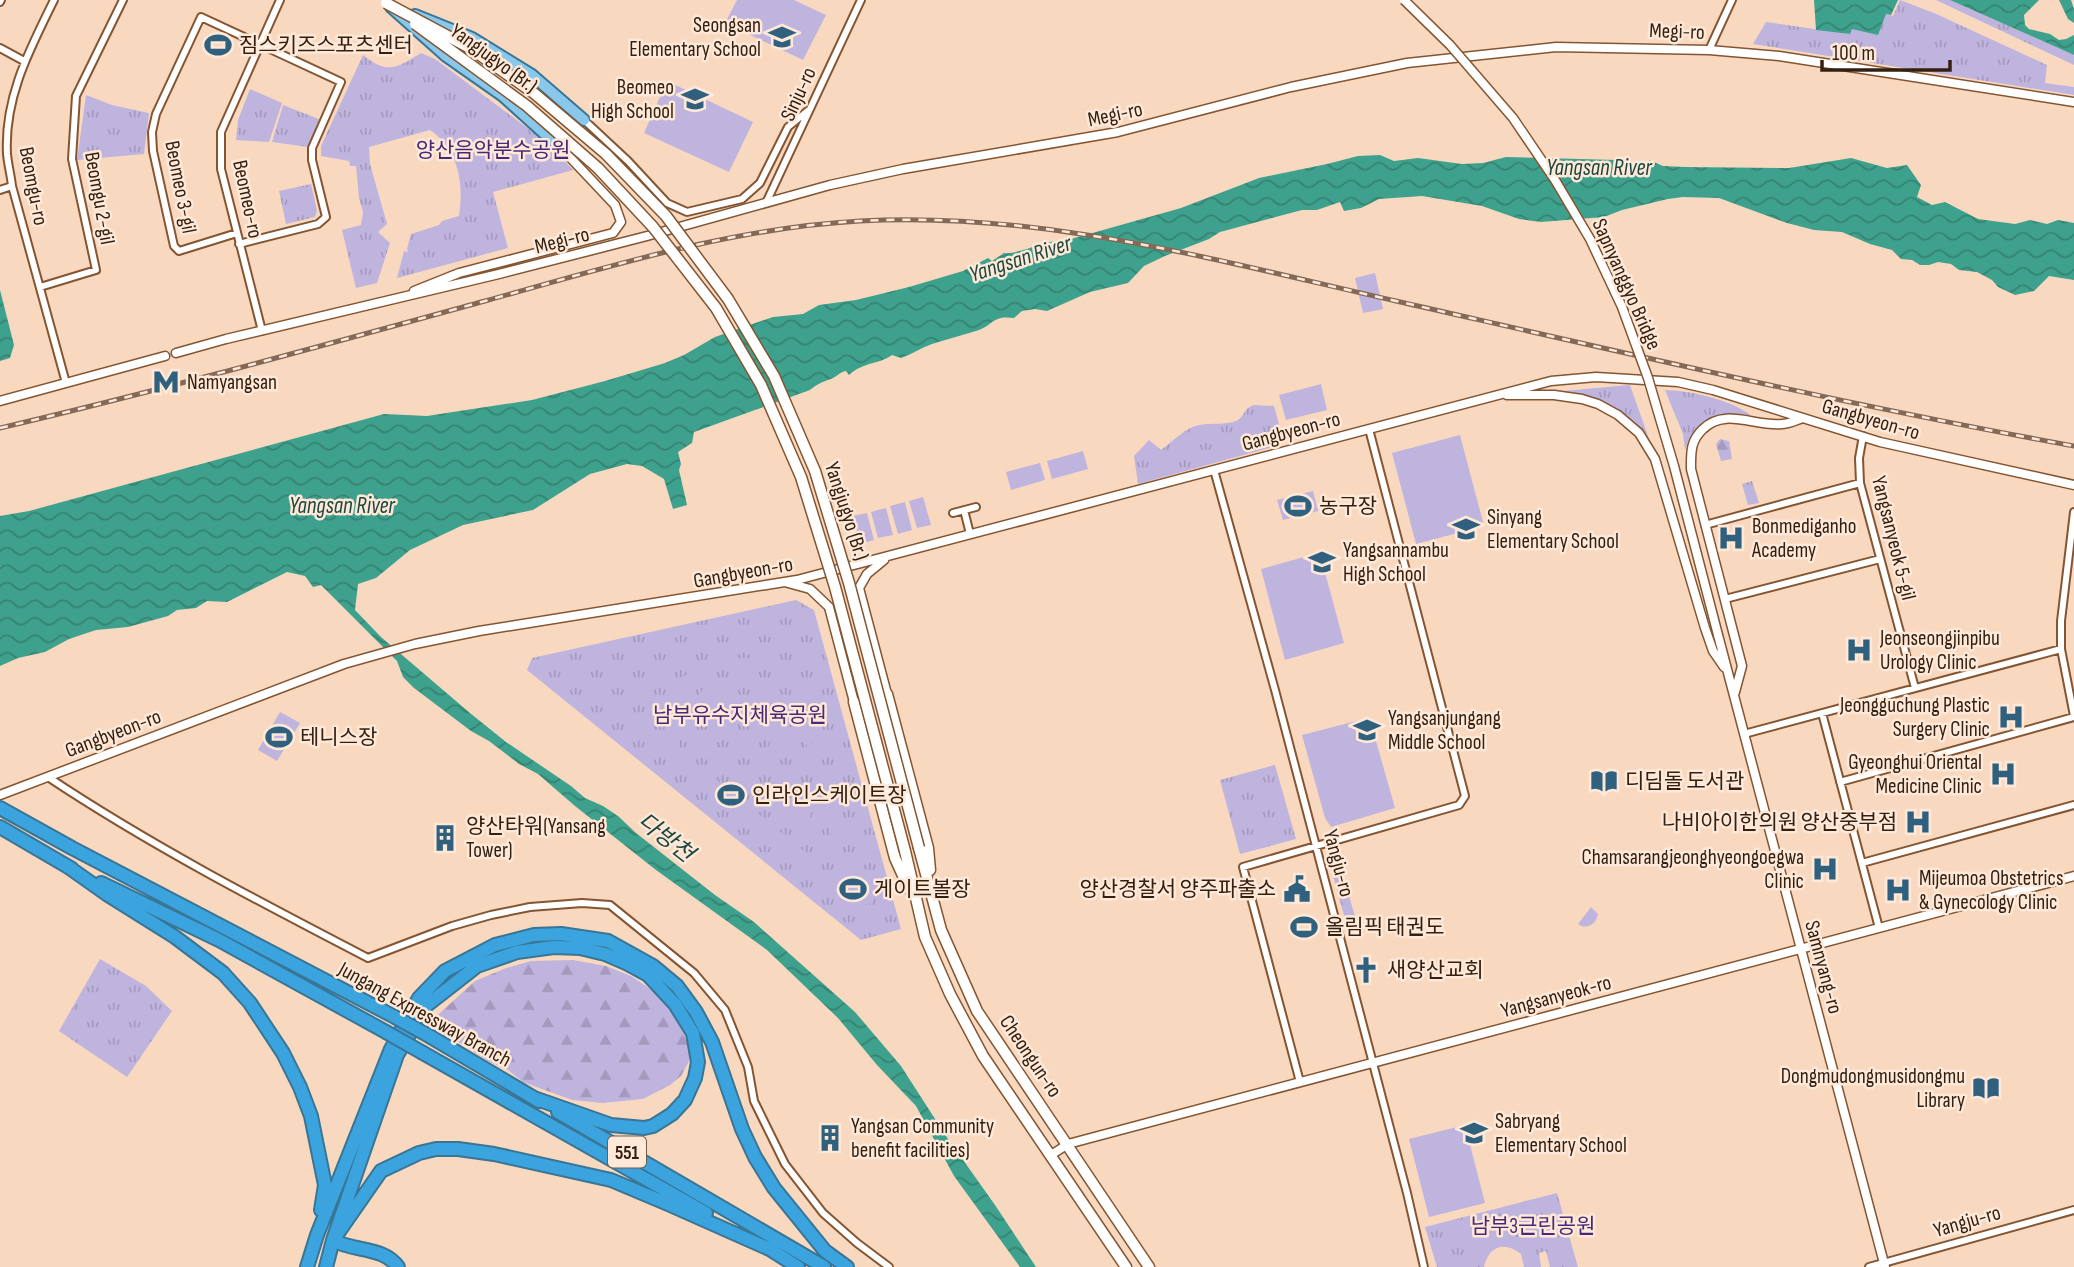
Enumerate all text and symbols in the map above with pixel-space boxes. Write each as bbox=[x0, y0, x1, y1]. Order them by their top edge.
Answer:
place label: Seongsan Elementary School bbox=[629, 13, 761, 62]
street label: Yangjugyo (Br.) bbox=[445, 18, 542, 98]
street label: Megi-ro bbox=[1649, 18, 1705, 45]
school or university icon: Seongsan Elementary School bbox=[767, 22, 797, 52]
scale bar bbox=[1822, 28, 1950, 72]
sports icon: 짐스키즈스포츠센터 bbox=[203, 30, 233, 60]
place label: 짐스키즈스포츠센터 bbox=[239, 33, 413, 58]
text: 100 m bbox=[1832, 41, 1875, 66]
street label: Sinju-ro bbox=[775, 63, 822, 125]
place label: Beomeo High School bbox=[591, 75, 674, 124]
school or university icon: Beomeo High School bbox=[680, 84, 710, 114]
street label: Megi-ro bbox=[1085, 97, 1145, 132]
park label: 양산음악분수공원 bbox=[416, 138, 570, 163]
street label: Beomeo 3-gil bbox=[159, 139, 202, 235]
street label: Beomgu-ro bbox=[14, 145, 53, 227]
street label: Beomgu 2-gil bbox=[79, 150, 120, 246]
water label: Yangsan River bbox=[1546, 154, 1653, 182]
street label: Beomeo-ro bbox=[227, 158, 268, 240]
street label: Sapnyanggyo Bridge bbox=[1586, 215, 1667, 354]
street label: Megi-ro bbox=[532, 222, 592, 259]
water label: Yangsan River bbox=[966, 229, 1076, 289]
metro station icon: Namyangsan bbox=[151, 367, 181, 397]
place label: Namyangsan bbox=[187, 370, 277, 395]
street label: Gangbyeon-ro bbox=[1819, 394, 1923, 445]
street label: Gangbyeon-ro bbox=[1239, 406, 1343, 457]
street label: Yangjugyo (Br.) bbox=[819, 459, 874, 563]
street label: Yangsanyeok 5-gil bbox=[1866, 473, 1921, 603]
sports icon: 농구장 bbox=[1283, 491, 1313, 521]
water label: Yangsan River bbox=[289, 492, 396, 520]
place label: 농구장 bbox=[1319, 494, 1377, 519]
place label: Sinyang Elementary School bbox=[1487, 505, 1619, 554]
school or university icon: Sinyang Elementary School bbox=[1451, 514, 1481, 544]
place label: Bonmediganho Academy bbox=[1751, 514, 1857, 563]
hospital icon: Bonmediganho Academy bbox=[1716, 523, 1746, 553]
place label: Yangsannambu High School bbox=[1343, 538, 1449, 587]
school or university icon: Yangsannambu High School bbox=[1307, 547, 1337, 577]
street label: Gangbyeon-ro bbox=[691, 551, 795, 594]
place label: Jeonseongjinpibu Urology Clinic bbox=[1879, 626, 2000, 675]
hospital icon: Jeonseongjinpibu Urology Clinic bbox=[1844, 635, 1874, 665]
place label: Jeongguchung Plastic Surgery Clinic bbox=[1839, 693, 1990, 742]
hospital icon: Jeongguchung Plastic Surgery Clinic bbox=[1996, 702, 2026, 732]
park label: 남부유수지체육공원 bbox=[653, 703, 827, 728]
street label: Gangbyeon-ro bbox=[62, 704, 165, 763]
place label: Yangsanjungang Middle School bbox=[1388, 706, 1501, 755]
school or university icon: Yangsanjungang Middle School bbox=[1352, 715, 1382, 745]
sports icon: 테니스장 bbox=[264, 722, 294, 752]
place label: 테니스장 bbox=[300, 725, 377, 750]
place label: Gyeonghui Oriental Medicine Clinic bbox=[1848, 750, 1982, 799]
hospital icon: Gyeonghui Oriental Medicine Clinic bbox=[1988, 759, 2018, 789]
library icon: 디딤돌 도서관 bbox=[1589, 766, 1619, 796]
place label: 디딤돌 도서관 bbox=[1625, 769, 1744, 794]
sports icon: 인라인스케이트장 bbox=[716, 780, 746, 810]
place label: 인라인스케이트장 bbox=[752, 783, 907, 808]
water label: 다방천 bbox=[632, 807, 701, 870]
hospital icon: 나비아이한의원 양산중부점 bbox=[1903, 807, 1933, 837]
place label: 나비아이한의원 양산중부점 bbox=[1662, 810, 1897, 835]
place label: 양산타워(Yansang Tower) bbox=[466, 814, 606, 863]
building icon: 양산타워(Yansang Tower) bbox=[430, 823, 460, 853]
street label: Yangju-ro bbox=[1318, 827, 1359, 899]
place label: Chamsarangjeonghyeongoegwa Clinic bbox=[1582, 845, 1804, 894]
hospital icon: Chamsarangjeonghyeongoegwa Clinic bbox=[1810, 854, 1840, 884]
place label: Mijeumoa Obstetrics & Gynecology Clinic bbox=[1919, 866, 2063, 915]
sports icon: 게이트볼장 bbox=[838, 874, 868, 904]
public building icon: 양산경찰서 양주파출소 bbox=[1282, 874, 1312, 904]
hospital icon: Mijeumoa Obstetrics & Gynecology Clinic bbox=[1883, 875, 1913, 905]
place label: 게이트볼장 bbox=[874, 877, 971, 902]
place label: 양산경찰서 양주파출소 bbox=[1079, 877, 1276, 902]
sports icon: 올림픽 태권도 bbox=[1289, 912, 1319, 942]
place label: 올림픽 태권도 bbox=[1325, 915, 1444, 940]
street label: Samnyang-ro bbox=[1799, 918, 1848, 1016]
church icon: 새양산교회 bbox=[1351, 955, 1381, 985]
street label: Jungang Expressway Branch bbox=[333, 956, 515, 1072]
place label: 새양산교회 bbox=[1387, 958, 1484, 983]
street label: Yangsanyeok-ro bbox=[1498, 970, 1614, 1023]
street label: Cheongun-ro bbox=[994, 1010, 1067, 1102]
place label: Dongmudongmusidongmu Library bbox=[1781, 1064, 1965, 1113]
library icon: Dongmudongmusidongmu Library bbox=[1971, 1073, 2001, 1103]
place label: Sabryang Elementary School bbox=[1495, 1109, 1627, 1158]
place label: Yangsan Community benefit facilities) bbox=[851, 1114, 994, 1163]
school or university icon: Sabryang Elementary School bbox=[1459, 1118, 1489, 1148]
building icon: Yangsan Community benefit facilities) bbox=[815, 1123, 845, 1153]
road number: 551 bbox=[608, 1136, 646, 1168]
street label: Yangju-ro bbox=[1931, 1200, 2003, 1243]
park label: 남부3근린공원 bbox=[1471, 1214, 1595, 1239]

